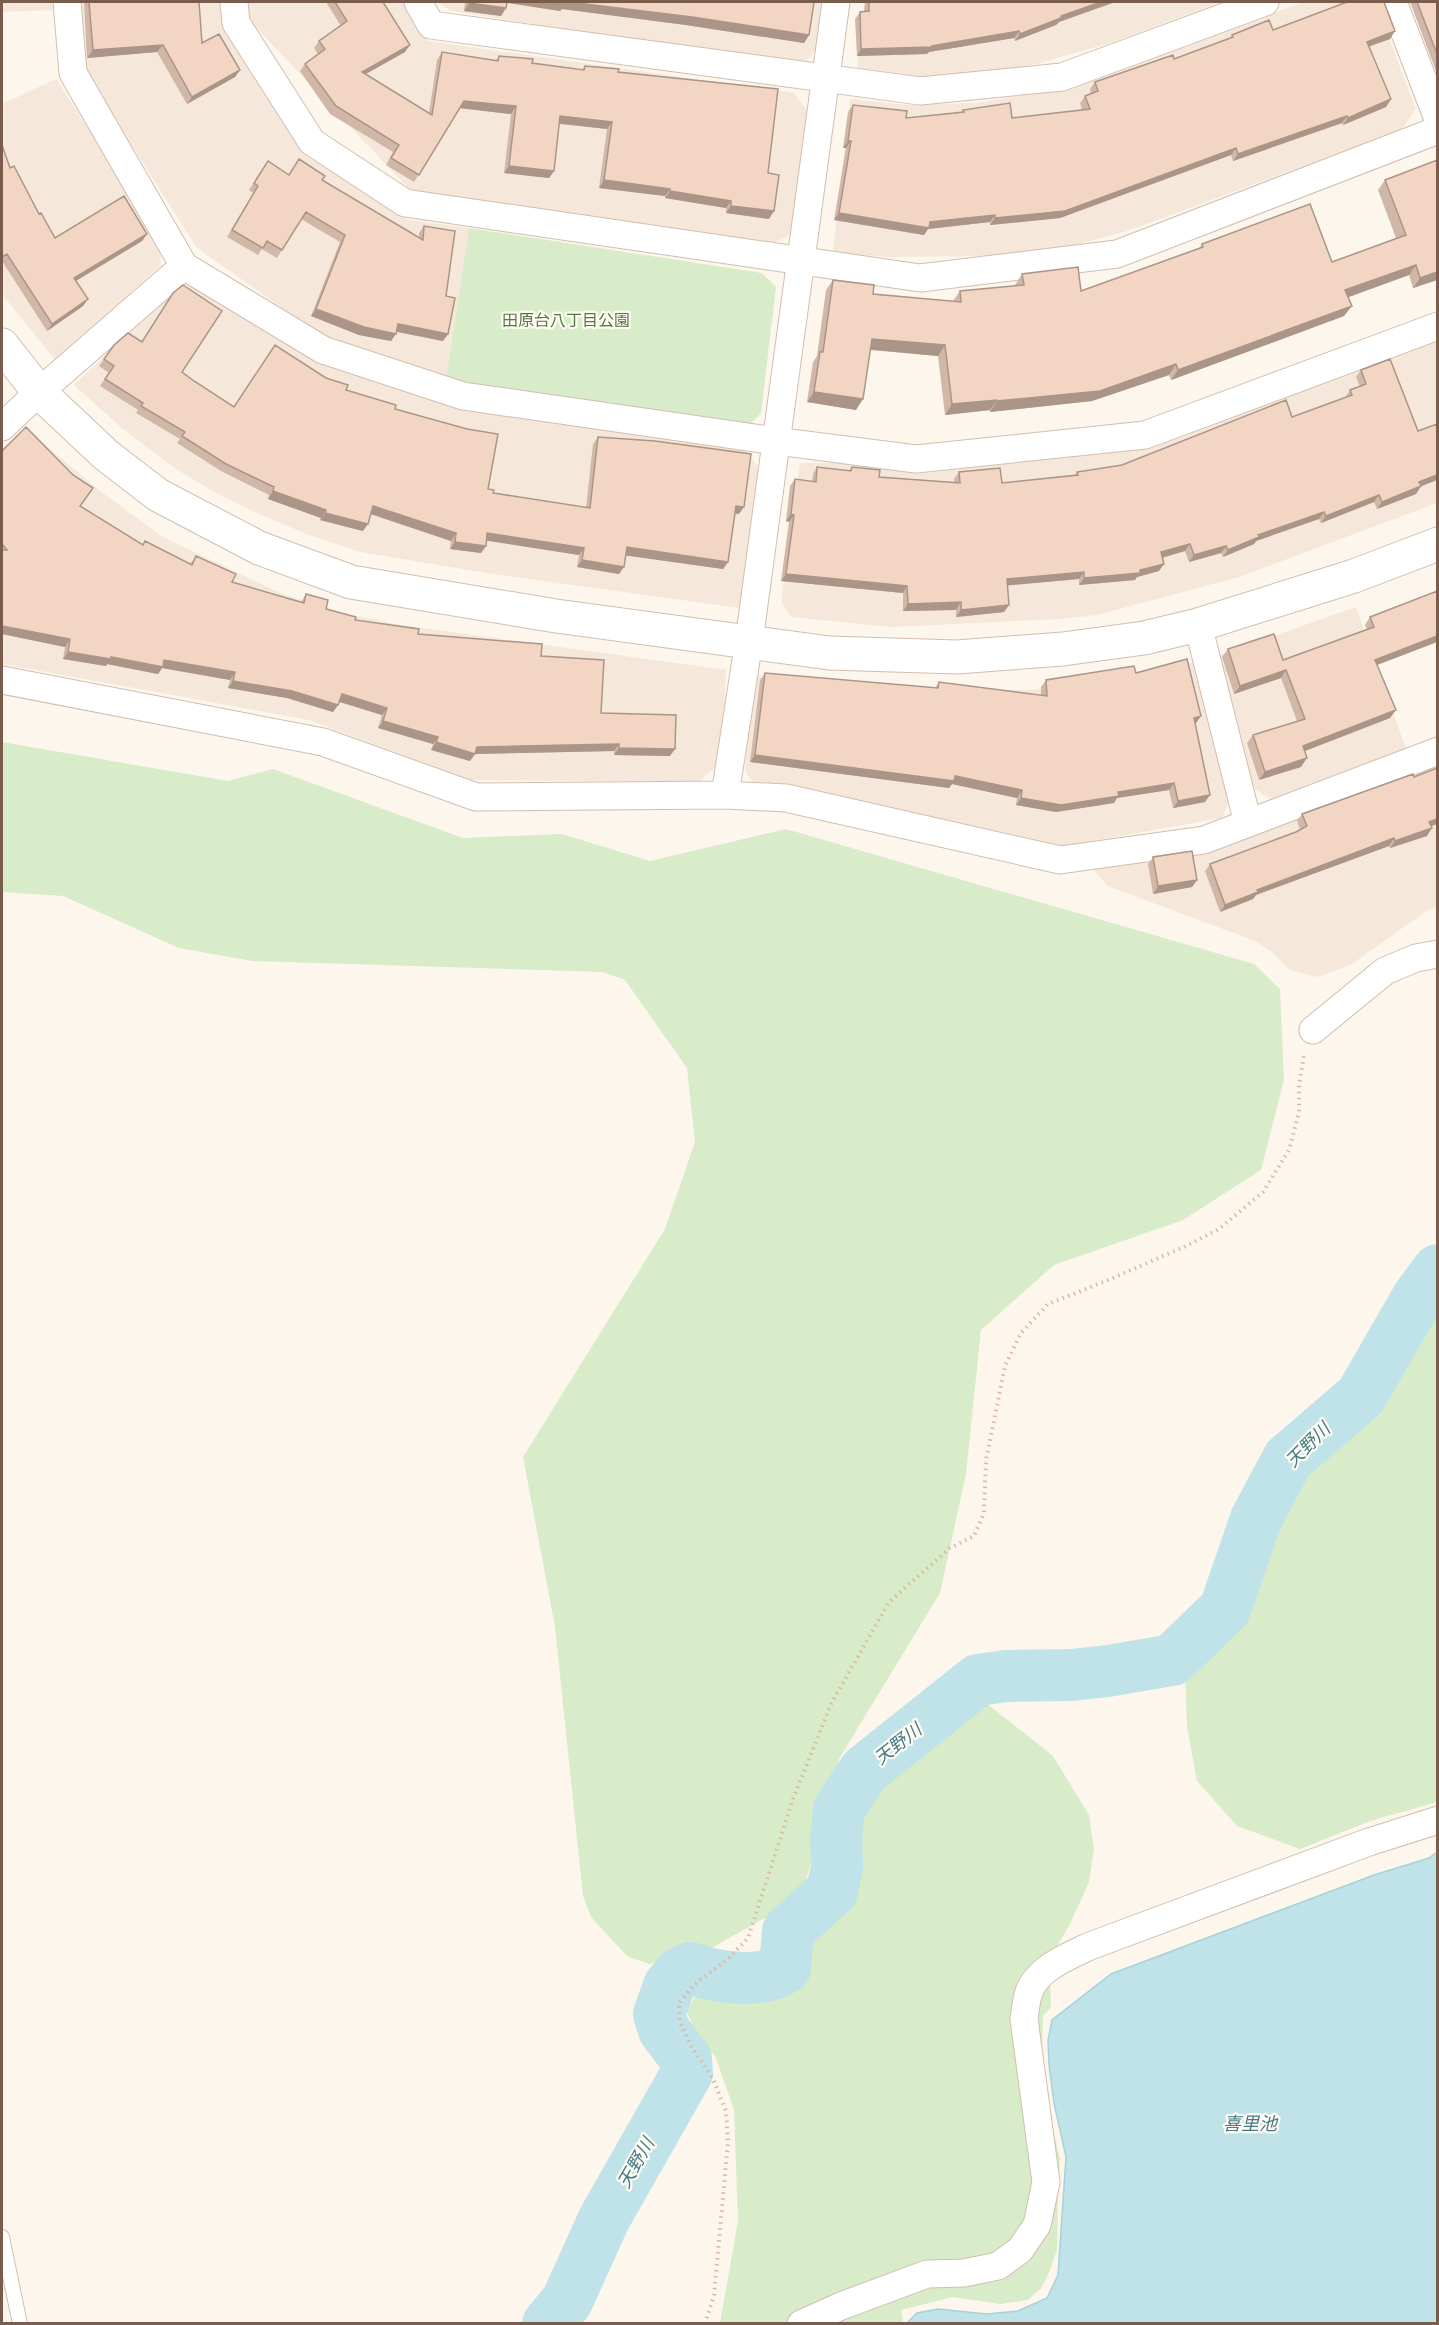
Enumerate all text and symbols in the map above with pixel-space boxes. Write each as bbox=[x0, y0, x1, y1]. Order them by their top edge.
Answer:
park label: 田原台八丁目公園 bbox=[502, 309, 630, 332]
water label: 天野川 bbox=[1280, 1415, 1337, 1473]
water label: 天野川 bbox=[869, 1716, 928, 1770]
water label: 喜里池 bbox=[1223, 2111, 1279, 2136]
water label: 天野川 bbox=[611, 2131, 661, 2192]

